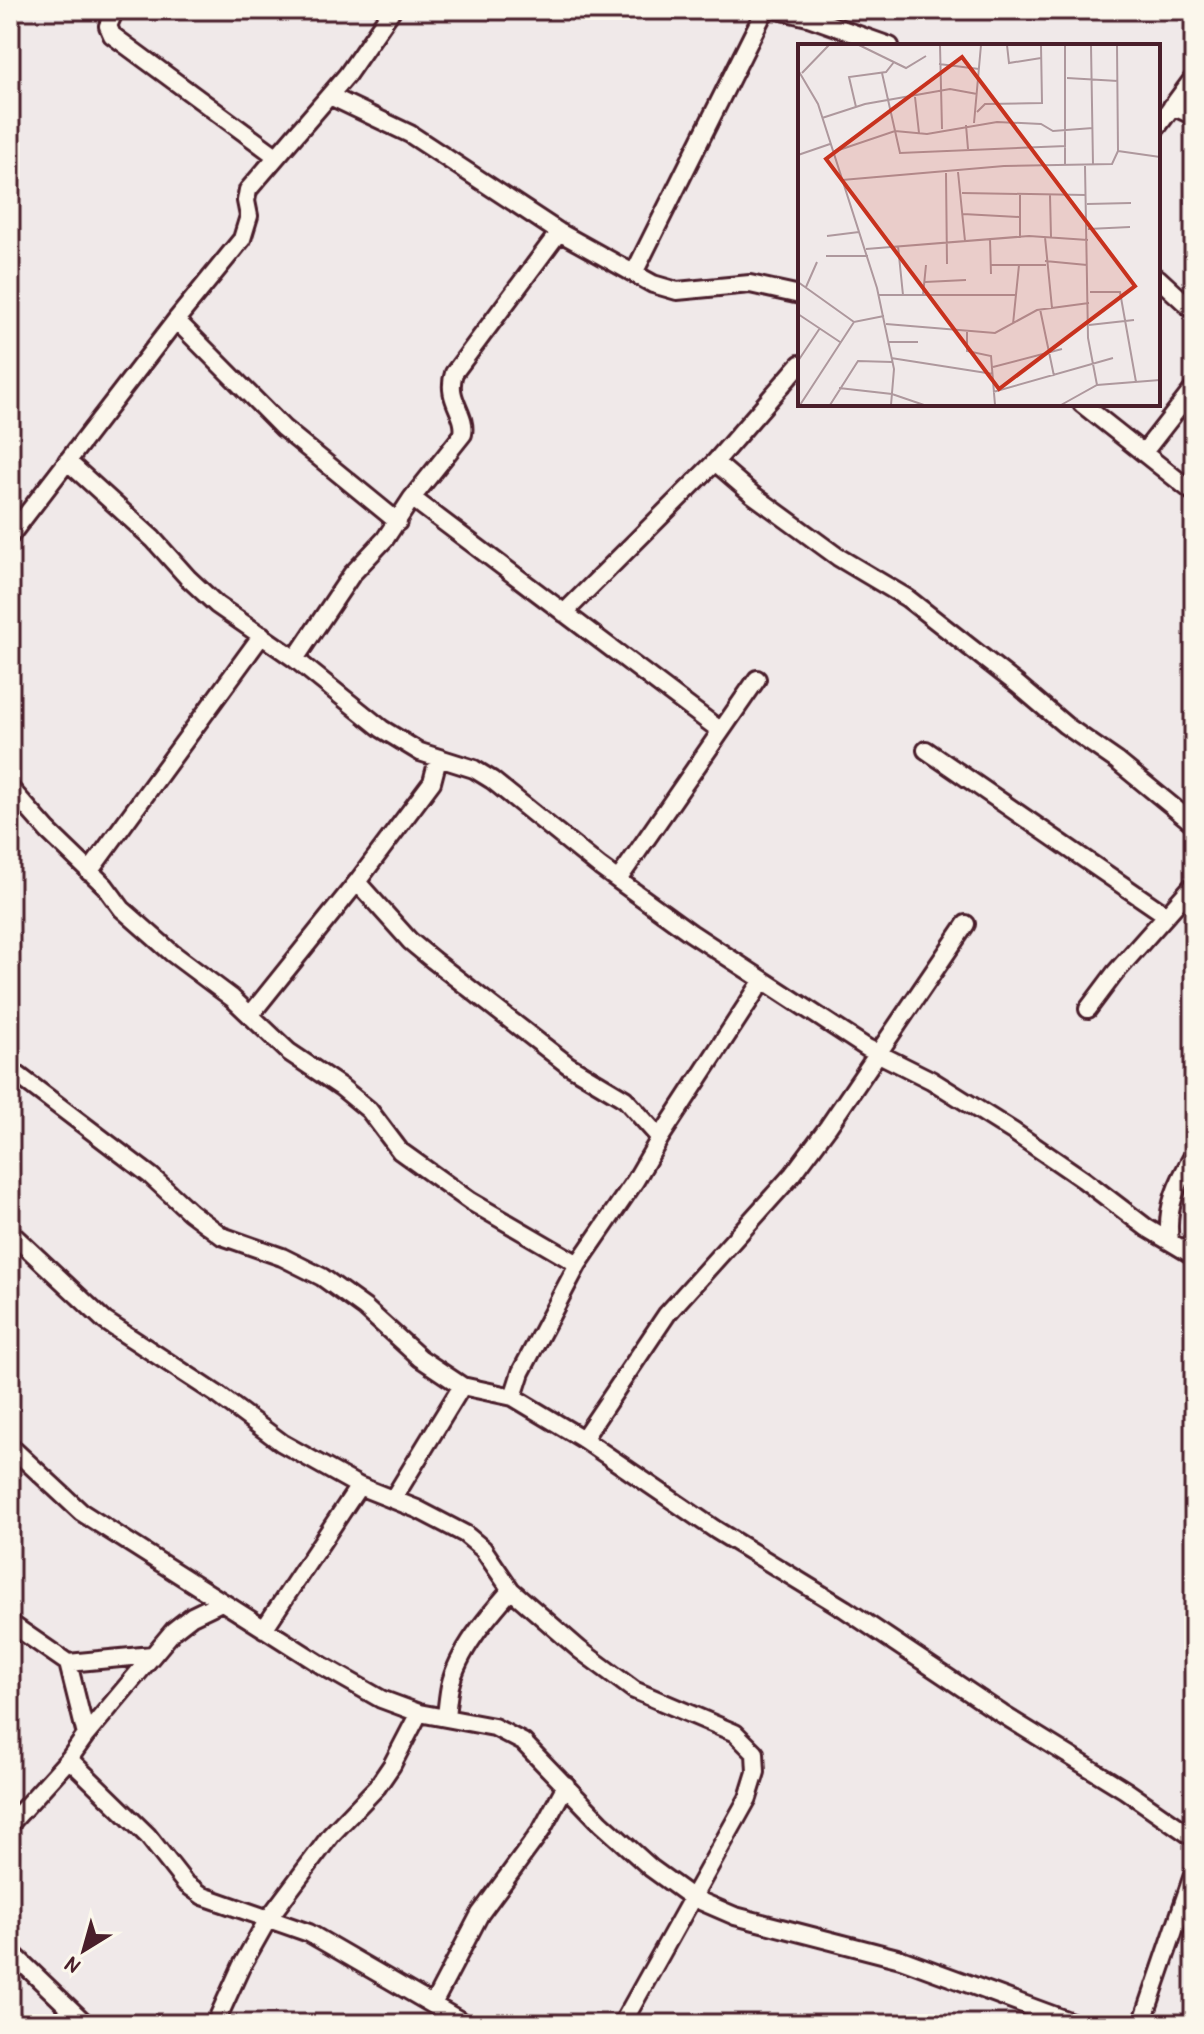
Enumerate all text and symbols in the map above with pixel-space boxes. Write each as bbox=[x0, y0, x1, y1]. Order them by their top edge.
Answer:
inset map bbox=[798, 44, 1160, 406]
north arrow bbox=[44, 1910, 124, 1990]
text: N bbox=[58, 1950, 86, 1981]

